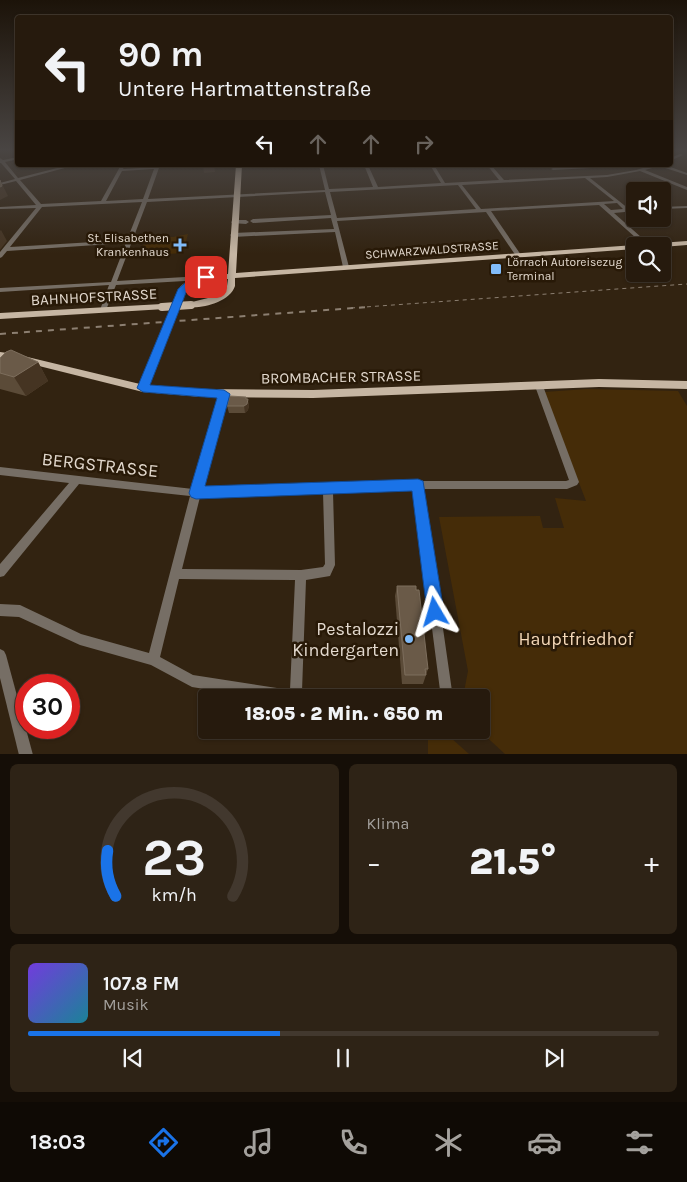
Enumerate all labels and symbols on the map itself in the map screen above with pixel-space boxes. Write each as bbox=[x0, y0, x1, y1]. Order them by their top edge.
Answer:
place label: St. Elisabethen Krankenhaus bbox=[87, 231, 169, 259]
marker: St. Elisabethen Krankenhaus bbox=[173, 238, 187, 252]
street label: SCHWARZWALDSTRASSE bbox=[365, 238, 499, 262]
place label: Lörrach Autoreisezug Terminal bbox=[507, 255, 622, 283]
pin bbox=[185, 256, 227, 298]
marker: Lörrach Autoreisezug Terminal bbox=[489, 262, 503, 276]
street label: BAHNHOFSTRASSE bbox=[30, 285, 158, 309]
street label: BROMBACHER STRASSE bbox=[261, 367, 421, 387]
street label: BERGSTRASSE bbox=[41, 448, 159, 482]
position arrow bbox=[408, 585, 460, 637]
place label: Pestalozzi Kindergarten bbox=[292, 618, 399, 661]
park label: Hauptfriedhof bbox=[519, 628, 634, 650]
marker: Pestalozzi Kindergarten bbox=[403, 633, 415, 645]
speed limit sign: 30 bbox=[15, 674, 80, 739]

